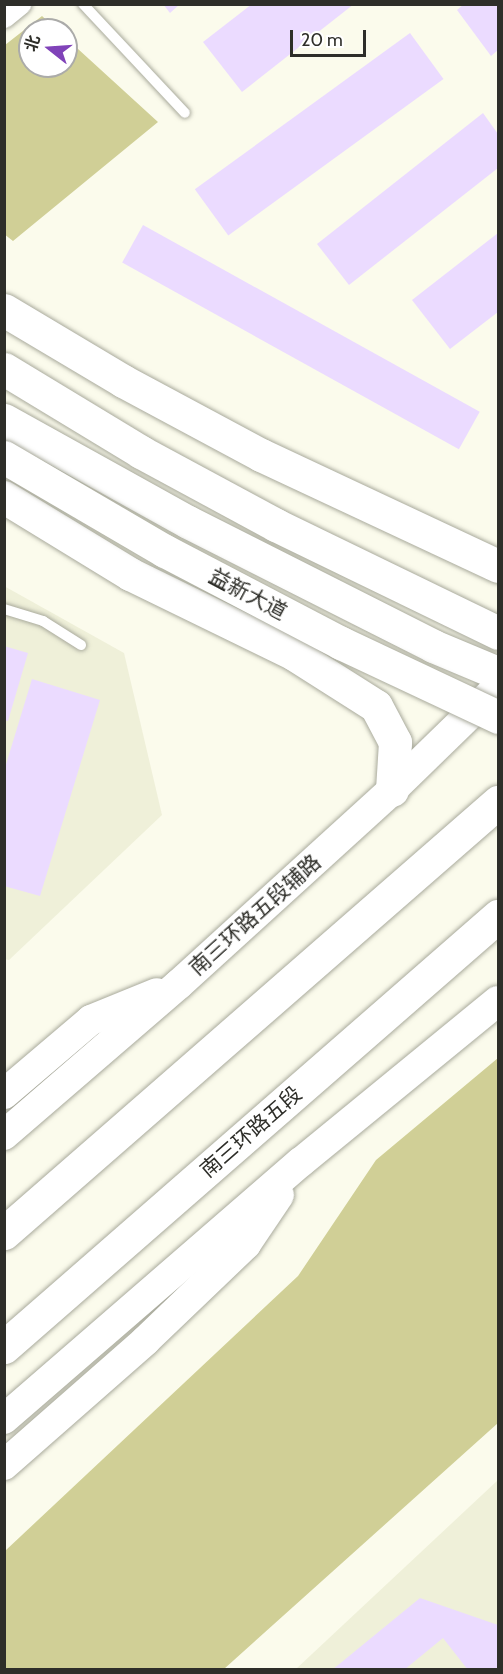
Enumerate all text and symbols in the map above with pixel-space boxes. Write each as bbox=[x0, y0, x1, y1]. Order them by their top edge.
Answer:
north arrow bbox=[18, 18, 78, 78]
scale bar bbox=[293, 18, 370, 56]
text: 20 m bbox=[301, 29, 343, 51]
text: 北 bbox=[21, 33, 44, 54]
street label: 益新大道 bbox=[205, 563, 291, 625]
street label: 南三环路五段辅路 bbox=[184, 849, 326, 981]
street label: 南三环路五段 bbox=[195, 1081, 307, 1183]

